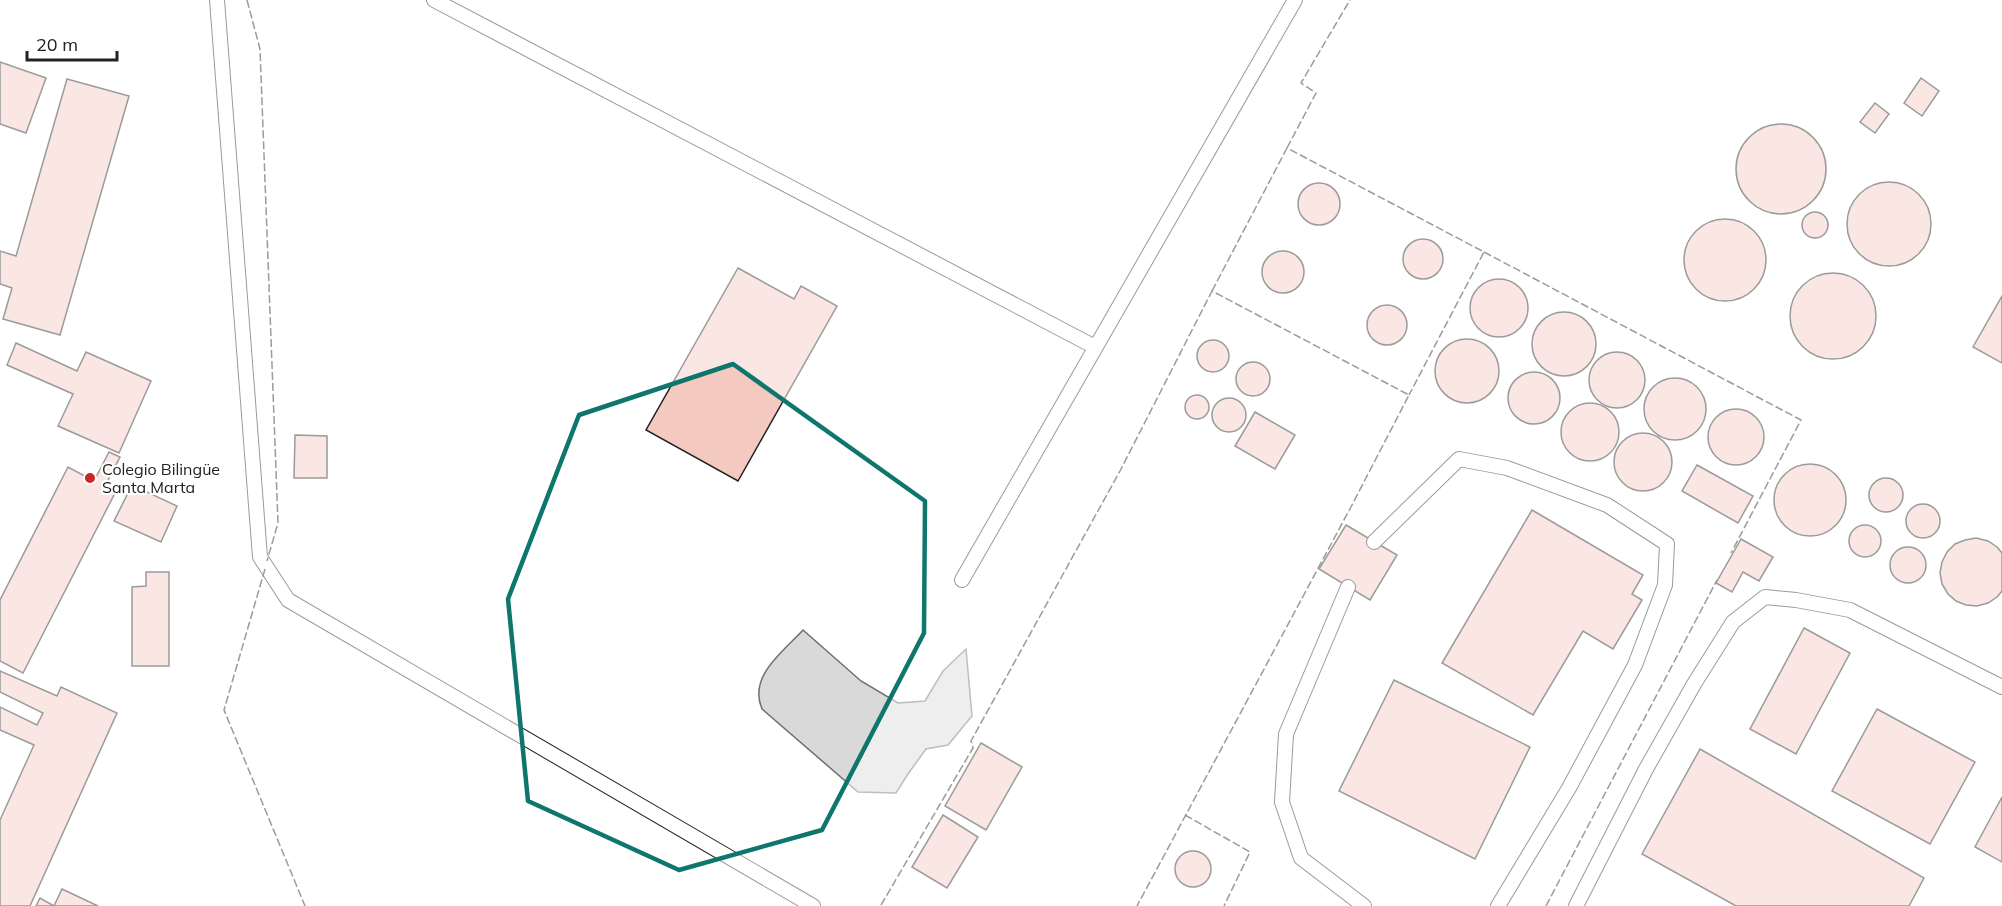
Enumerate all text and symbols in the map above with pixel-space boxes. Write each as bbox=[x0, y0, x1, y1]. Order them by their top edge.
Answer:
scale bar bbox=[27, 24, 117, 62]
text: 20 m bbox=[36, 33, 78, 56]
place label: Colegio Bilingüe Santa Marta bbox=[102, 459, 220, 497]
marker: Colegio Bilingüe Santa Marta bbox=[83, 471, 97, 485]

